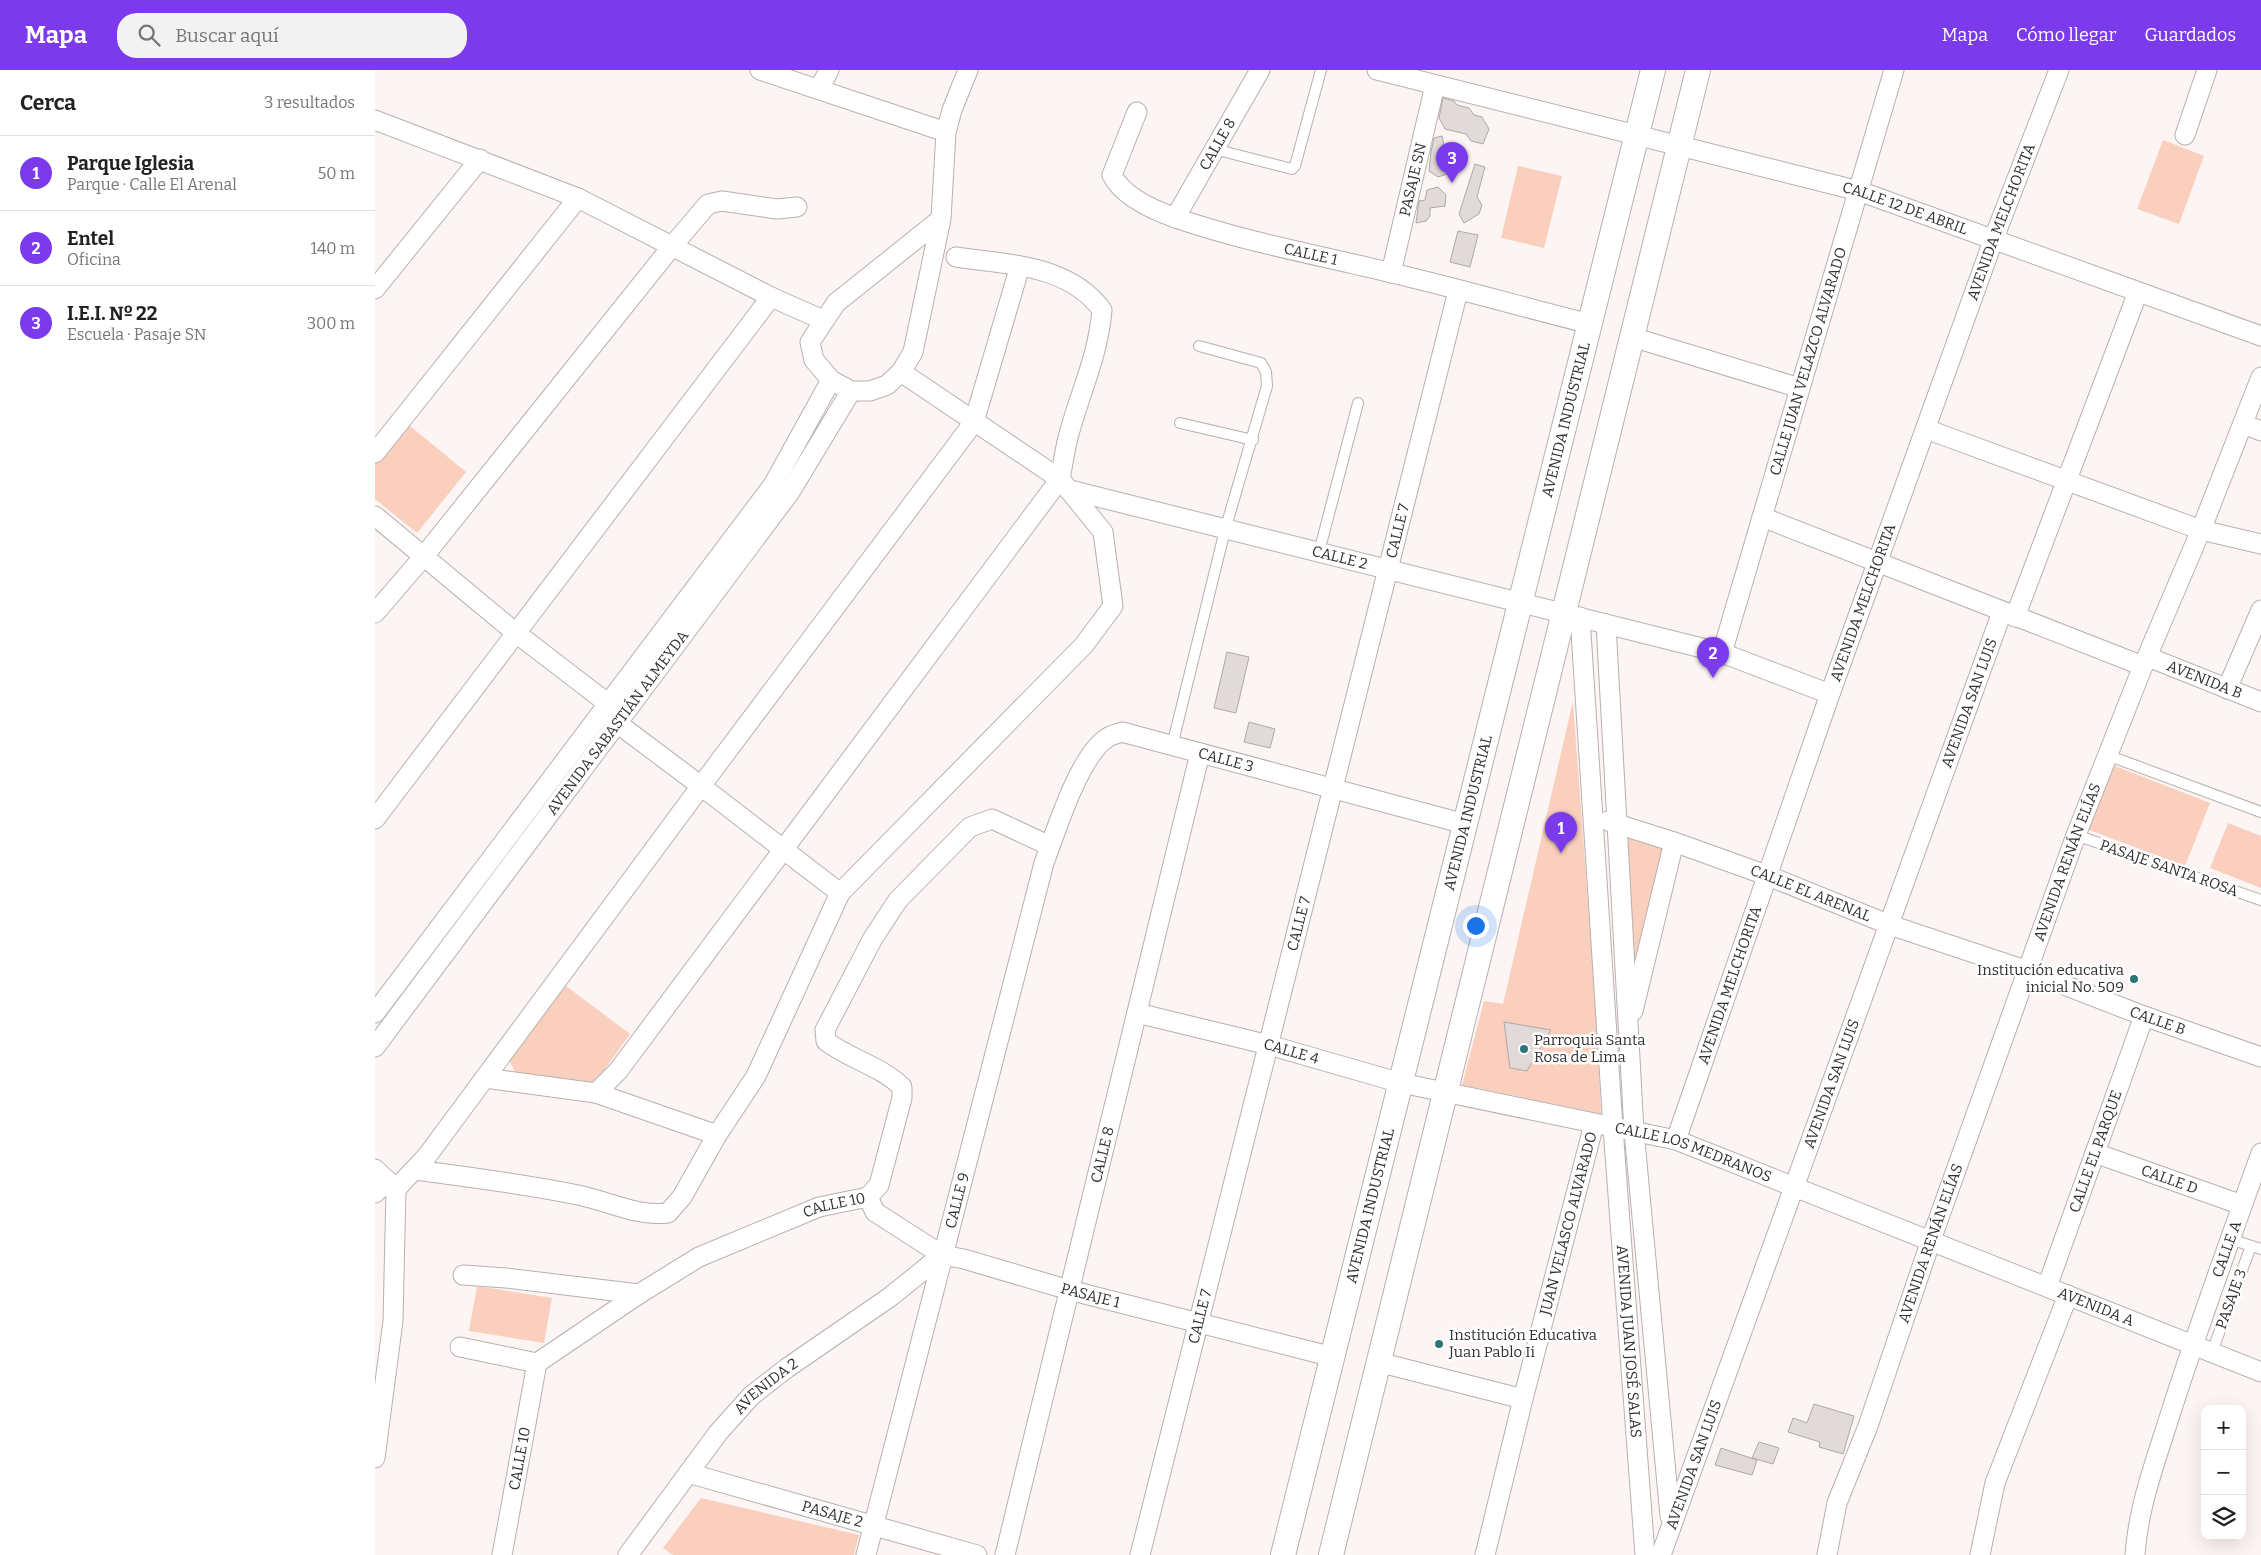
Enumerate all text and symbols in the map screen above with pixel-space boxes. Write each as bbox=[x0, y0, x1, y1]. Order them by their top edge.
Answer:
search box bbox=[117, 13, 467, 58]
text: Mapa bbox=[25, 21, 87, 49]
icon: search bbox=[135, 21, 163, 49]
text: Buscar aquí bbox=[175, 24, 279, 47]
text: Mapa bbox=[1942, 24, 1988, 46]
text: Cómo llegar bbox=[2016, 24, 2117, 46]
text: Guardados bbox=[2145, 24, 2236, 46]
text: Cerca bbox=[20, 90, 76, 116]
text: 3 resultados bbox=[264, 93, 355, 112]
street label: CALLE 8 bbox=[1195, 115, 1239, 174]
street label: PASAJE SN bbox=[1396, 141, 1430, 218]
street label: AVENIDA MELCHORITA bbox=[1963, 141, 2039, 303]
pin: 3 bbox=[1436, 142, 1468, 183]
text: Parque Iglesia bbox=[67, 152, 194, 175]
text: 1 bbox=[33, 164, 39, 183]
text: 50 m bbox=[318, 164, 355, 183]
text: Parque · Calle El Arenal bbox=[67, 175, 237, 194]
street label: CALLE 12 DE ABRIL bbox=[1841, 178, 1970, 238]
text: Entel bbox=[67, 227, 114, 250]
text: 2 bbox=[31, 239, 41, 258]
text: 140 m bbox=[310, 239, 355, 258]
street label: CALLE 1 bbox=[1282, 239, 1339, 269]
street label: CALLE JUAN VELAZCO ALVARADO bbox=[1766, 245, 1850, 478]
text: Oficina bbox=[67, 250, 121, 269]
text: I.E.I. Nº 22 bbox=[67, 302, 157, 325]
text: 3 bbox=[31, 314, 41, 333]
text: 300 m bbox=[307, 314, 355, 333]
text: Escuela · Pasaje SN bbox=[67, 325, 206, 344]
street label: AVENIDA INDUSTRIAL bbox=[1538, 340, 1594, 499]
street label: CALLE 7 bbox=[1382, 501, 1413, 560]
street label: AVENIDA MELCHORITA bbox=[1826, 521, 1900, 684]
street label: CALLE 2 bbox=[1310, 542, 1369, 573]
street label: AVENIDA SABASTIÁN ALMEYDA bbox=[543, 627, 693, 818]
street label: AVENIDA SAN LUIS bbox=[1937, 636, 2001, 770]
pin: 2 bbox=[1697, 637, 1729, 678]
street label: AVENIDA B bbox=[2164, 656, 2245, 703]
street label: AVENIDA INDUSTRIAL bbox=[1440, 733, 1496, 892]
street label: CALLE 3 bbox=[1196, 744, 1256, 776]
street label: AVENIDA RENÁN ELÍAS bbox=[2030, 780, 2105, 944]
pin: 1 bbox=[1545, 812, 1577, 853]
street label: PASAJE SANTA ROSA bbox=[2097, 836, 2241, 900]
street label: CALLE EL ARENAL bbox=[1748, 861, 1873, 925]
street label: CALLE 7 bbox=[1283, 894, 1314, 953]
street label: AVENIDA MELCHORITA bbox=[1694, 903, 1765, 1066]
your location bbox=[1463, 913, 1489, 939]
place label: Institución educativa inicial No. 509 bbox=[1977, 961, 2124, 996]
marker: Institución educativa inicial No. 509 bbox=[2128, 973, 2140, 985]
street label: CALLE B bbox=[2127, 1002, 2188, 1039]
street label: AVENIDA SAN LUIS bbox=[1800, 1017, 1863, 1151]
place label: Parroquia Santa Rosa de Lima bbox=[1534, 1031, 1645, 1066]
street label: CALLE 4 bbox=[1262, 1035, 1321, 1068]
marker: Parroquia Santa Rosa de Lima bbox=[1518, 1043, 1530, 1055]
street label: CALLE EL PARQUE bbox=[2065, 1088, 2126, 1215]
street label: CALLE LOS MEDRANOS bbox=[1613, 1119, 1774, 1186]
street label: CALLE 8 bbox=[1087, 1125, 1118, 1185]
street label: AVENIDA INDUSTRIAL bbox=[1342, 1126, 1398, 1285]
street label: JUAN VELASCO ALVARADO bbox=[1536, 1130, 1601, 1318]
street label: AVENIDA RENÁN ELÍAS bbox=[1895, 1161, 1967, 1325]
street label: CALLE D bbox=[2139, 1161, 2200, 1198]
street label: CALLE 9 bbox=[941, 1171, 973, 1230]
street label: CALLE 10 bbox=[800, 1189, 867, 1222]
street label: CALLE A bbox=[2208, 1218, 2245, 1280]
street label: AVENIDA JUAN JOSÉ SALAS bbox=[1613, 1244, 1645, 1438]
street label: PASAJE 3 bbox=[2212, 1266, 2250, 1332]
street label: PASAJE 1 bbox=[1059, 1279, 1122, 1312]
street label: AVENIDA A bbox=[2055, 1283, 2137, 1330]
street label: CALLE 7 bbox=[1184, 1287, 1216, 1346]
place label: Institución Educativa Juan Pablo Ii bbox=[1448, 1326, 1597, 1361]
marker: Institución Educativa Juan Pablo Ii bbox=[1433, 1338, 1445, 1350]
street label: AVENIDA 2 bbox=[730, 1354, 801, 1418]
street label: AVENIDA SAN LUIS bbox=[1662, 1398, 1725, 1532]
map controls bbox=[2201, 1405, 2246, 1540]
button: + bbox=[2201, 1405, 2246, 1450]
street label: CALLE 10 bbox=[505, 1426, 534, 1492]
button: − bbox=[2201, 1450, 2246, 1495]
button: layers bbox=[2201, 1495, 2246, 1540]
street label: PASAJE 2 bbox=[800, 1497, 865, 1531]

